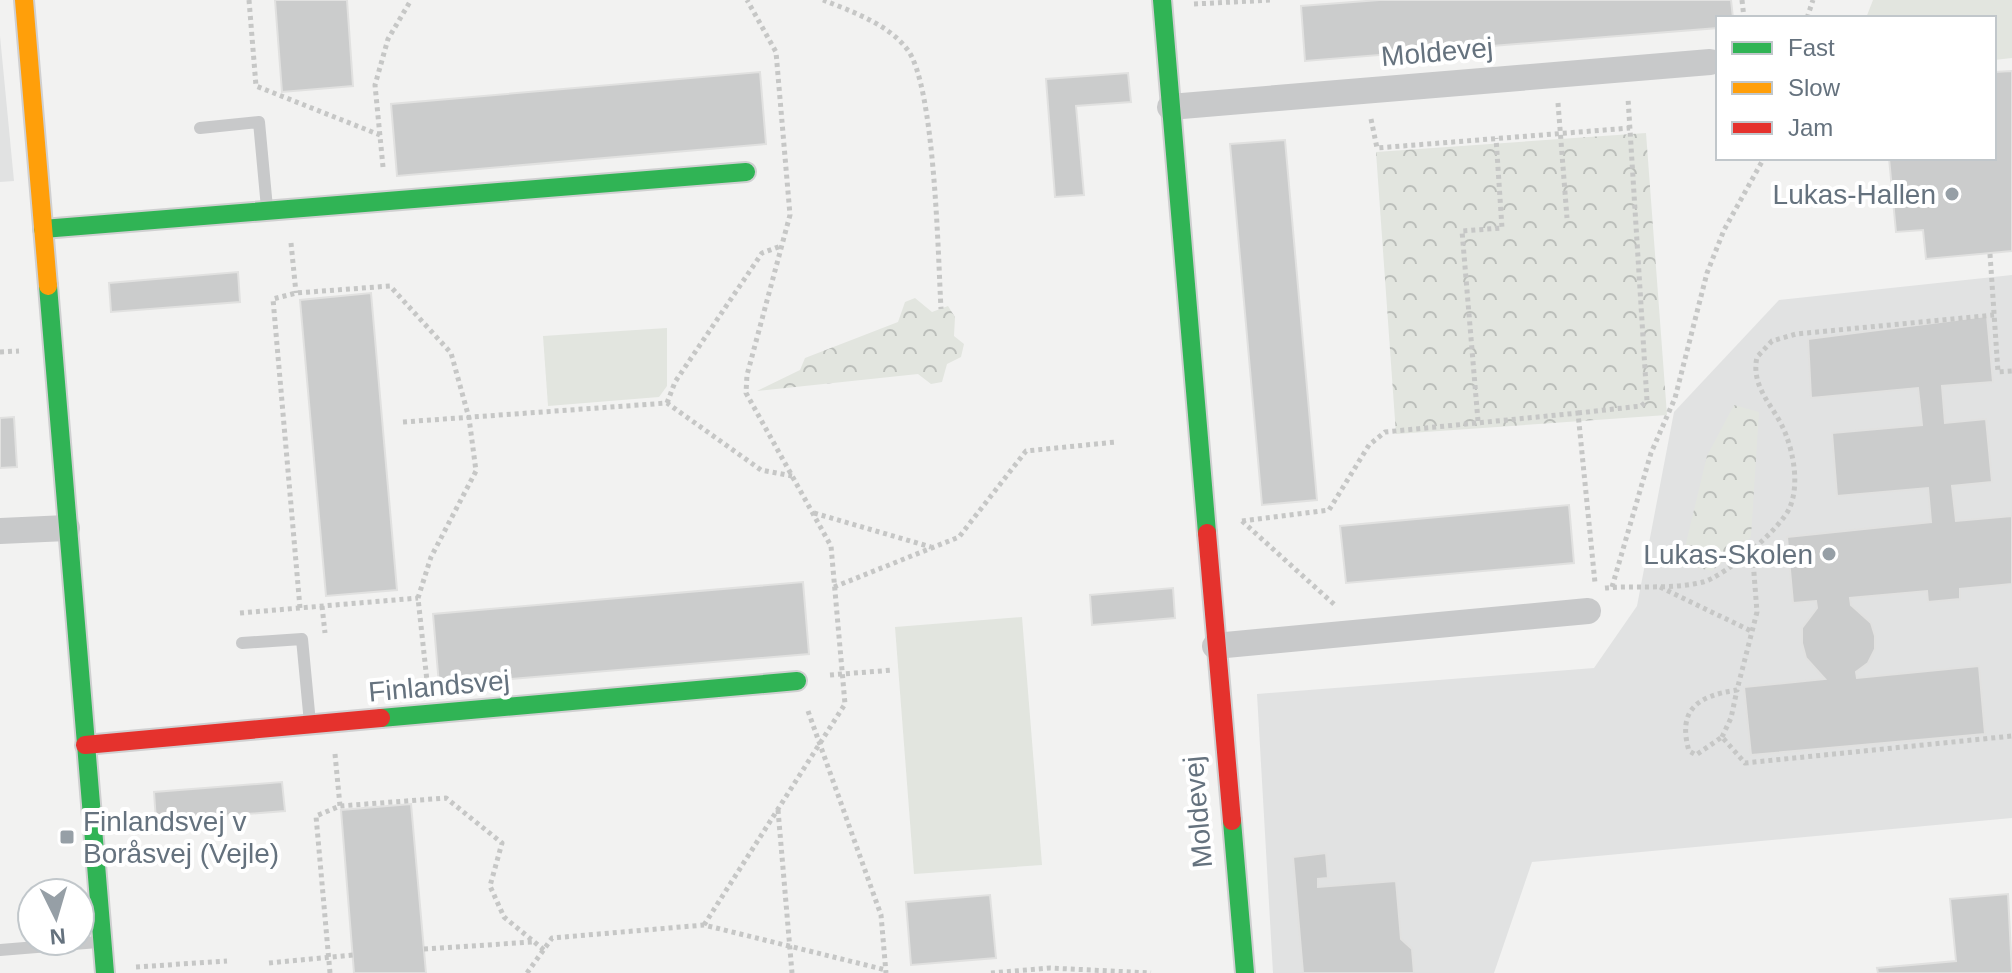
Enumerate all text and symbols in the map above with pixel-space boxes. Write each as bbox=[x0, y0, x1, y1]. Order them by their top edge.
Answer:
legend bbox=[1716, 16, 1996, 160]
street label: Moldevej bbox=[1380, 32, 1494, 72]
text: Fast bbox=[1788, 34, 1835, 61]
text: Slow bbox=[1788, 74, 1841, 101]
text: Jam bbox=[1788, 114, 1833, 141]
place label: Lukas-Hallen bbox=[1773, 179, 1936, 210]
marker: Lukas-Hallen bbox=[1943, 185, 1961, 203]
place label: Lukas-Skolen bbox=[1643, 539, 1813, 570]
marker: Lukas-Skolen bbox=[1820, 545, 1838, 563]
street label: Finlandsvej bbox=[367, 664, 511, 708]
street label: Moldevej bbox=[1178, 755, 1218, 869]
place label: Finlandsvej v Boråsvej (Vejle) bbox=[83, 806, 279, 869]
marker: Finlandsvej v Boråsvej (Vejle) bbox=[58, 828, 76, 846]
north arrow bbox=[16, 877, 96, 957]
text: N bbox=[49, 923, 67, 950]

